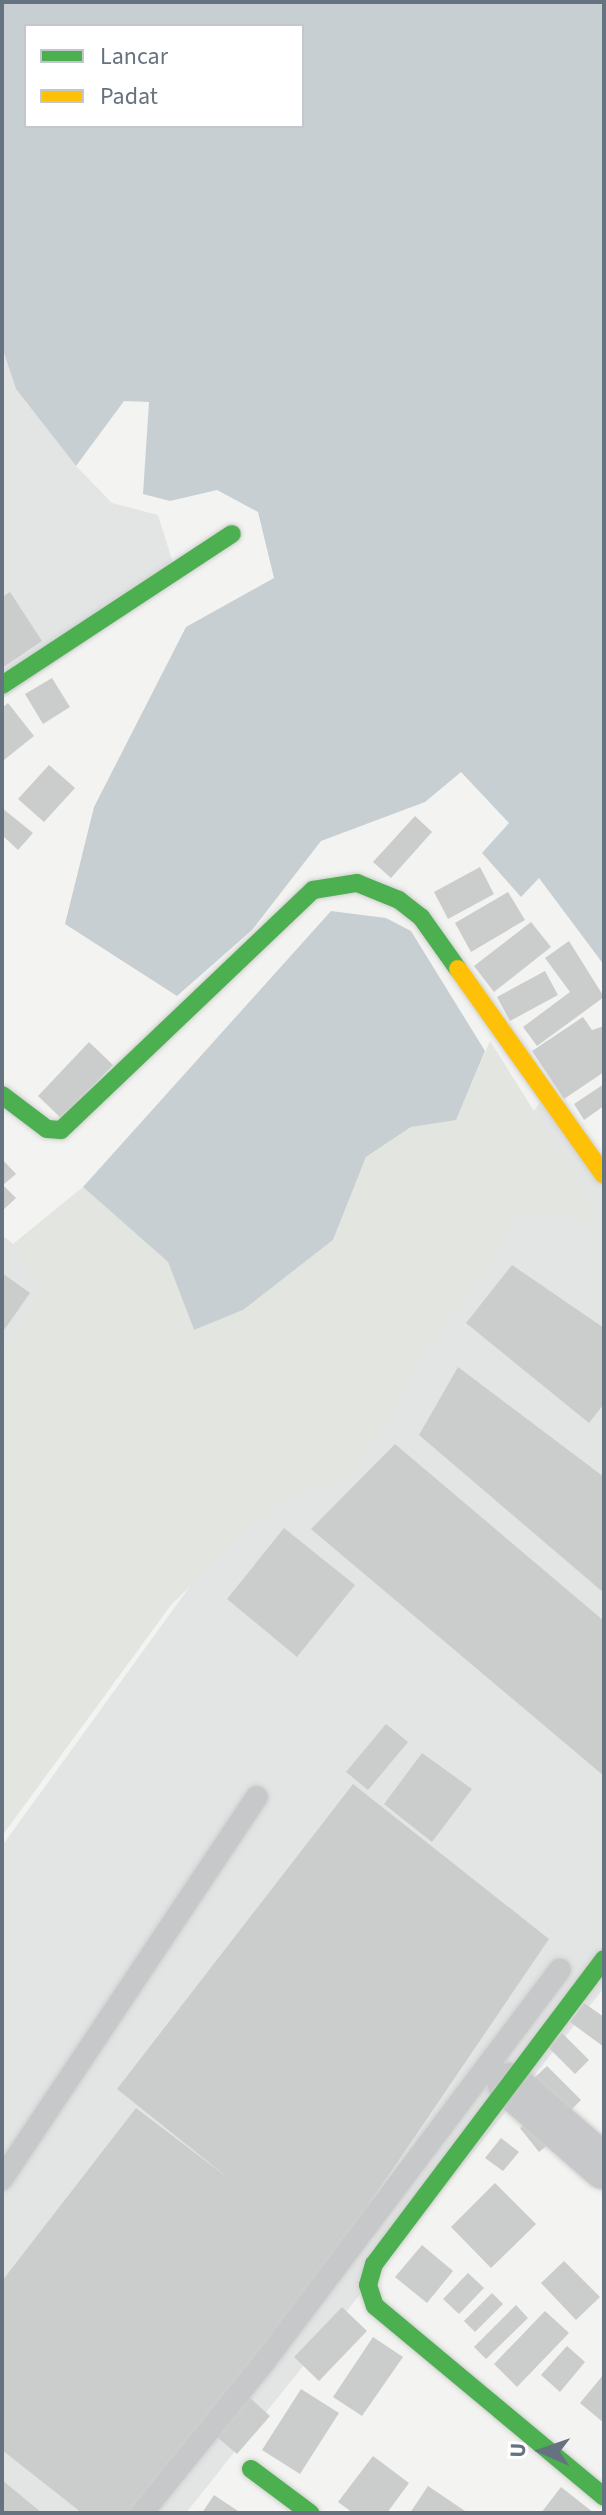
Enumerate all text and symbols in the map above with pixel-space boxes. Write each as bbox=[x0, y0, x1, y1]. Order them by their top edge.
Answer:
legend bbox=[24, 24, 304, 128]
text: Lancar bbox=[100, 39, 168, 74]
text: Padat bbox=[100, 79, 158, 114]
north arrow bbox=[502, 2411, 582, 2491]
text: U bbox=[502, 2442, 534, 2458]

